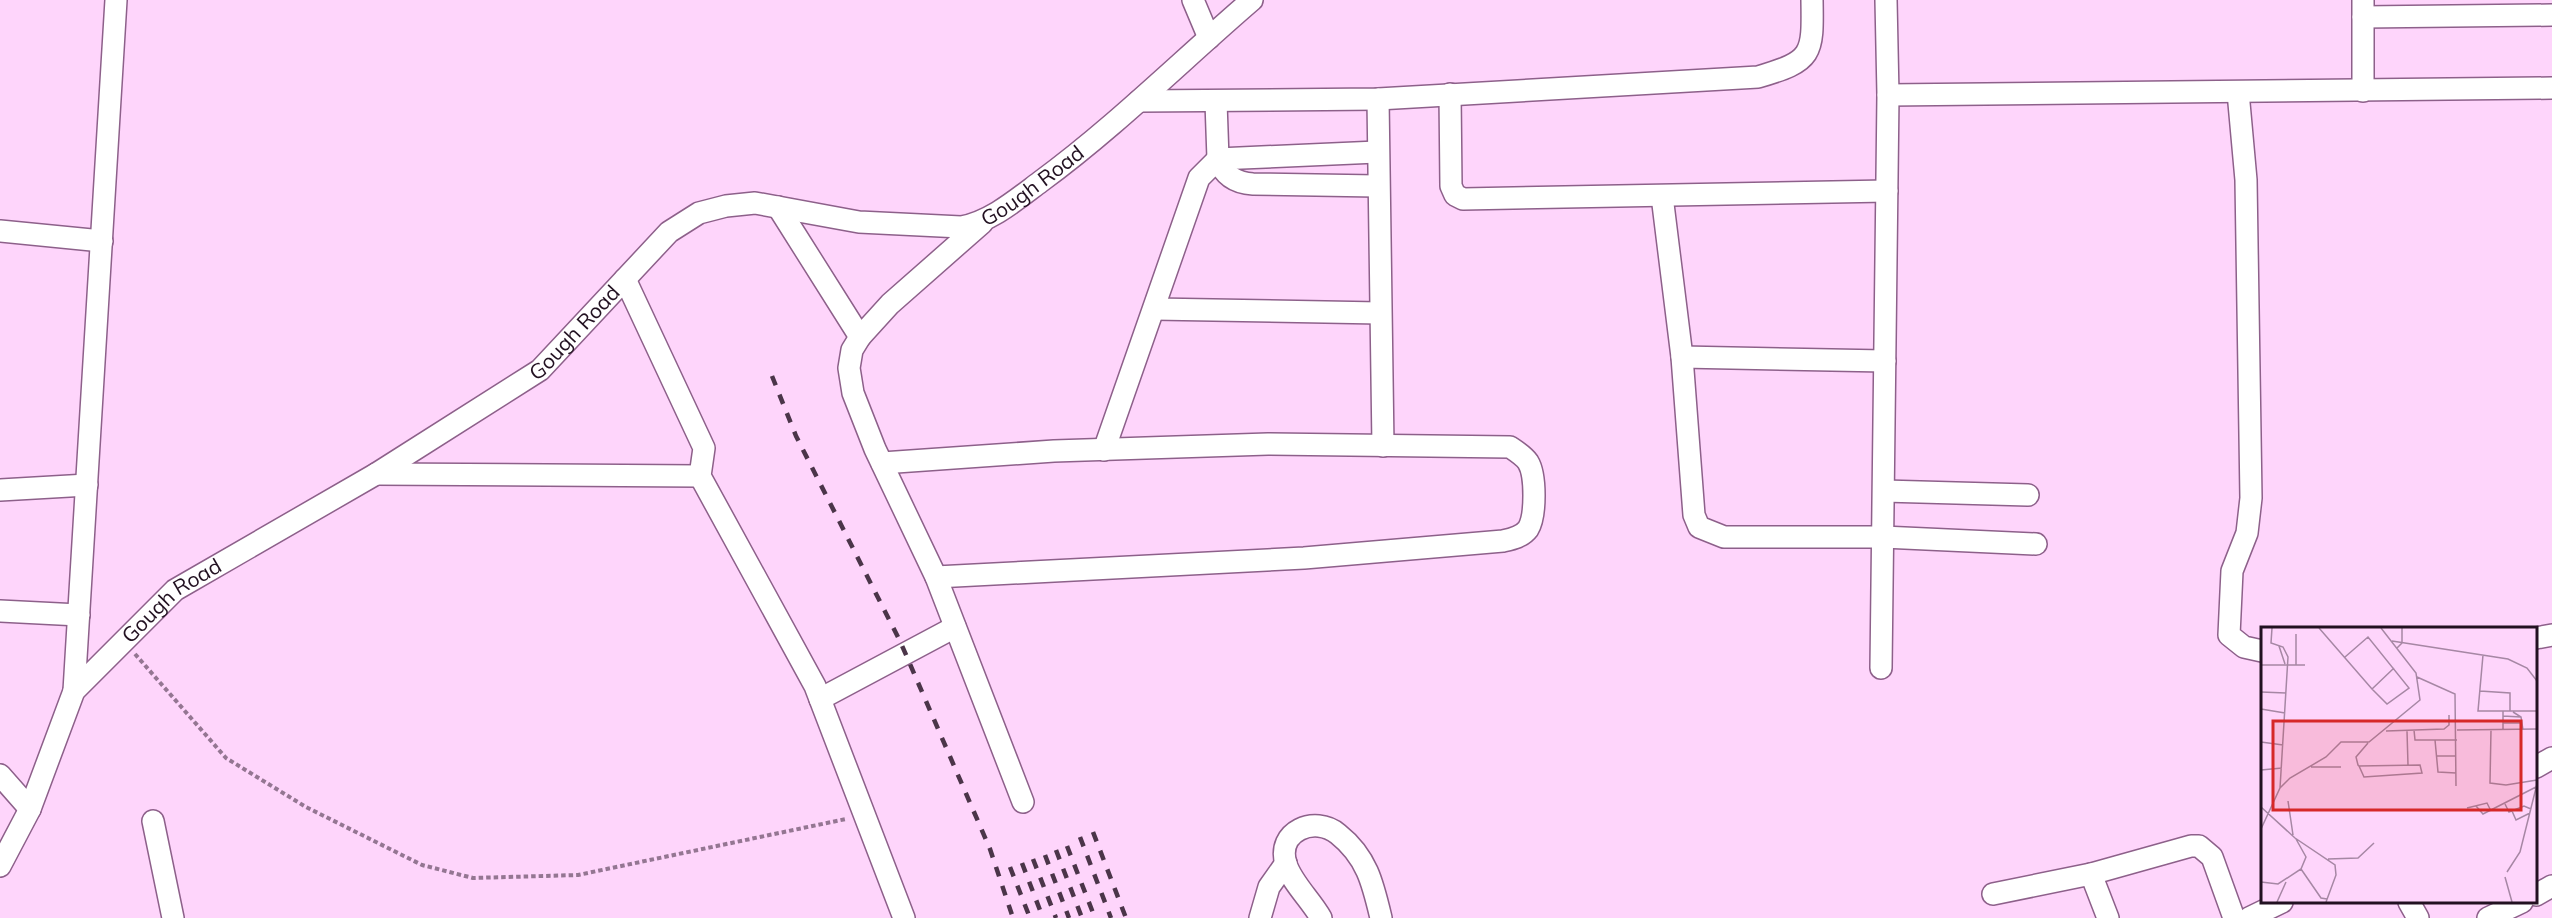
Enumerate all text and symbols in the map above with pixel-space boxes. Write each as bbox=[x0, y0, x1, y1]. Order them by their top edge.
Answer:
street label: Gough Road bbox=[976, 139, 1089, 231]
street label: Gough Road bbox=[524, 279, 625, 386]
street label: Gough Road bbox=[116, 552, 226, 648]
inset map bbox=[2261, 627, 2537, 903]

